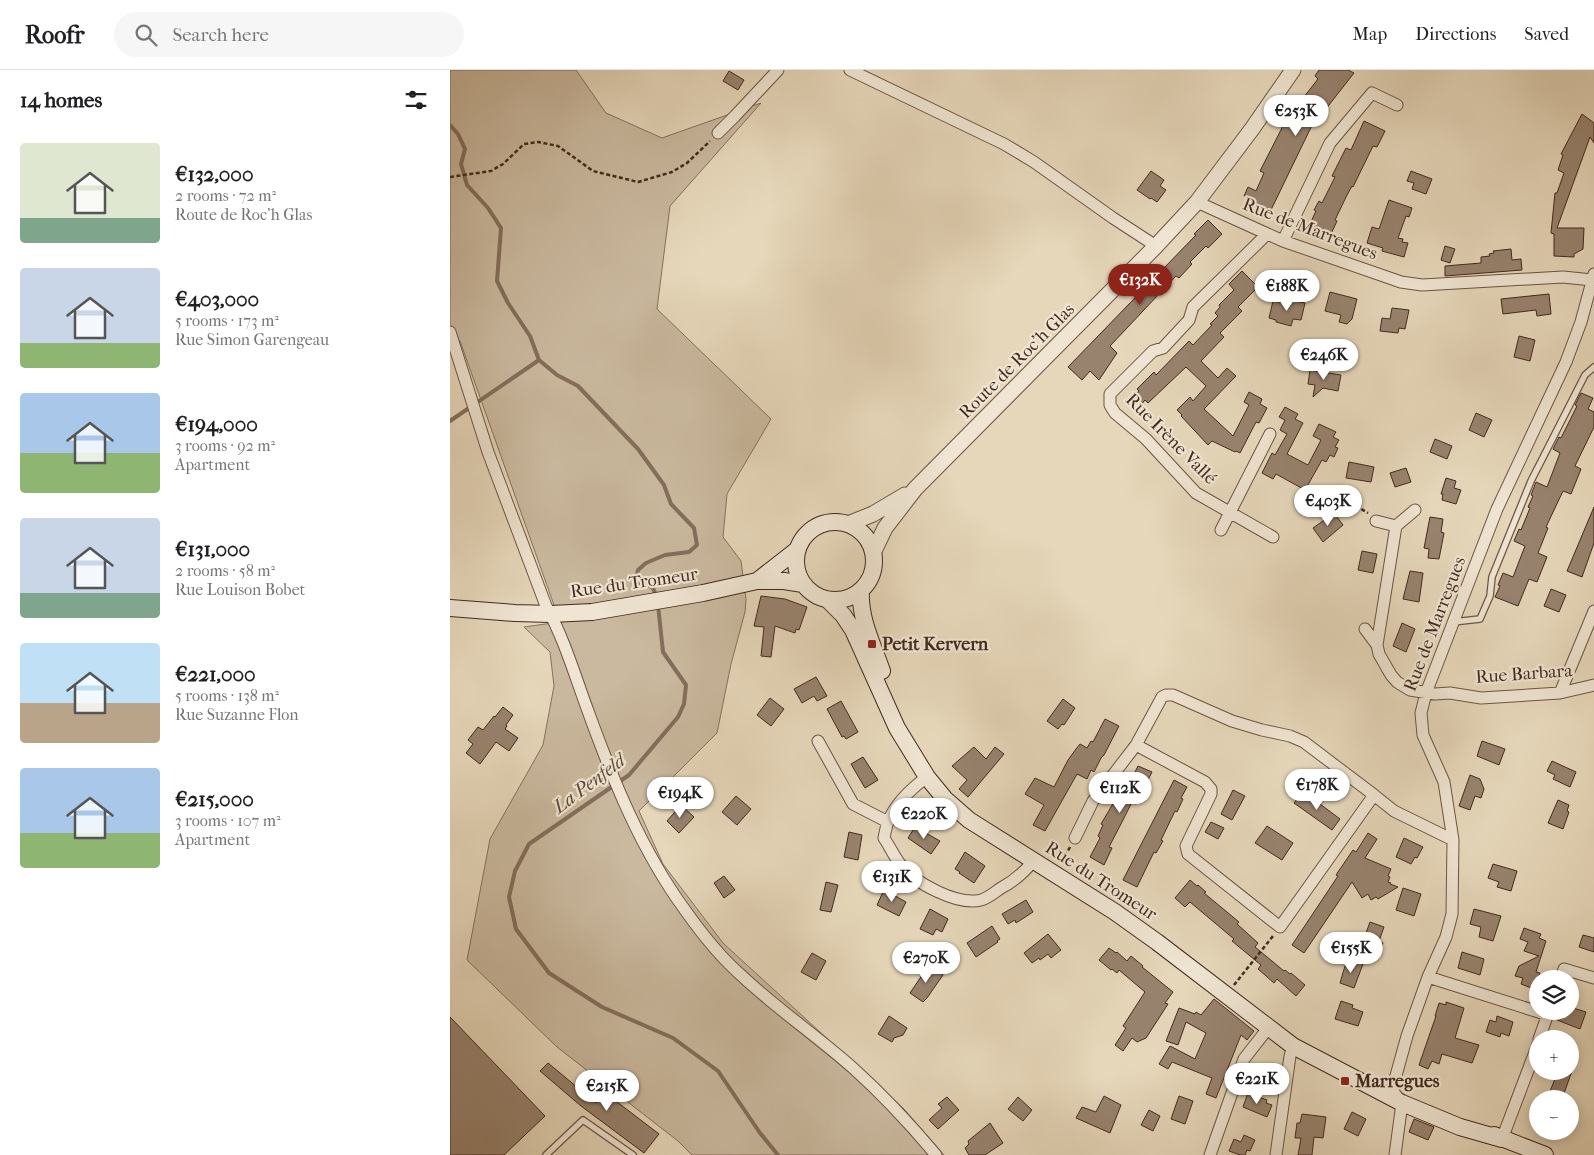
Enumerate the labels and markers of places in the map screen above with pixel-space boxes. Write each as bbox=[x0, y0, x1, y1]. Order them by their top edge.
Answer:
pin: €253K bbox=[1261, 94, 1331, 137]
pin: €132K bbox=[1105, 264, 1175, 306]
pin: €188K bbox=[1252, 270, 1322, 312]
pin: €246K bbox=[1289, 338, 1359, 381]
pin: €403K bbox=[1293, 484, 1363, 527]
place label: Petit Kervern bbox=[882, 634, 989, 655]
marker: Petit Kervern bbox=[866, 638, 878, 650]
pin: €178K bbox=[1282, 768, 1352, 811]
pin: €112K bbox=[1085, 772, 1155, 814]
pin: €194K bbox=[645, 776, 715, 819]
pin: €220K bbox=[889, 798, 959, 840]
pin: €131K bbox=[857, 860, 927, 903]
pin: €155K bbox=[1316, 932, 1386, 974]
pin: €270K bbox=[891, 942, 961, 984]
pin: €221K bbox=[1222, 1062, 1292, 1105]
pin: €215K bbox=[572, 1070, 642, 1112]
place label: Marregues bbox=[1354, 1071, 1440, 1092]
marker: Marregues bbox=[1339, 1075, 1351, 1087]

